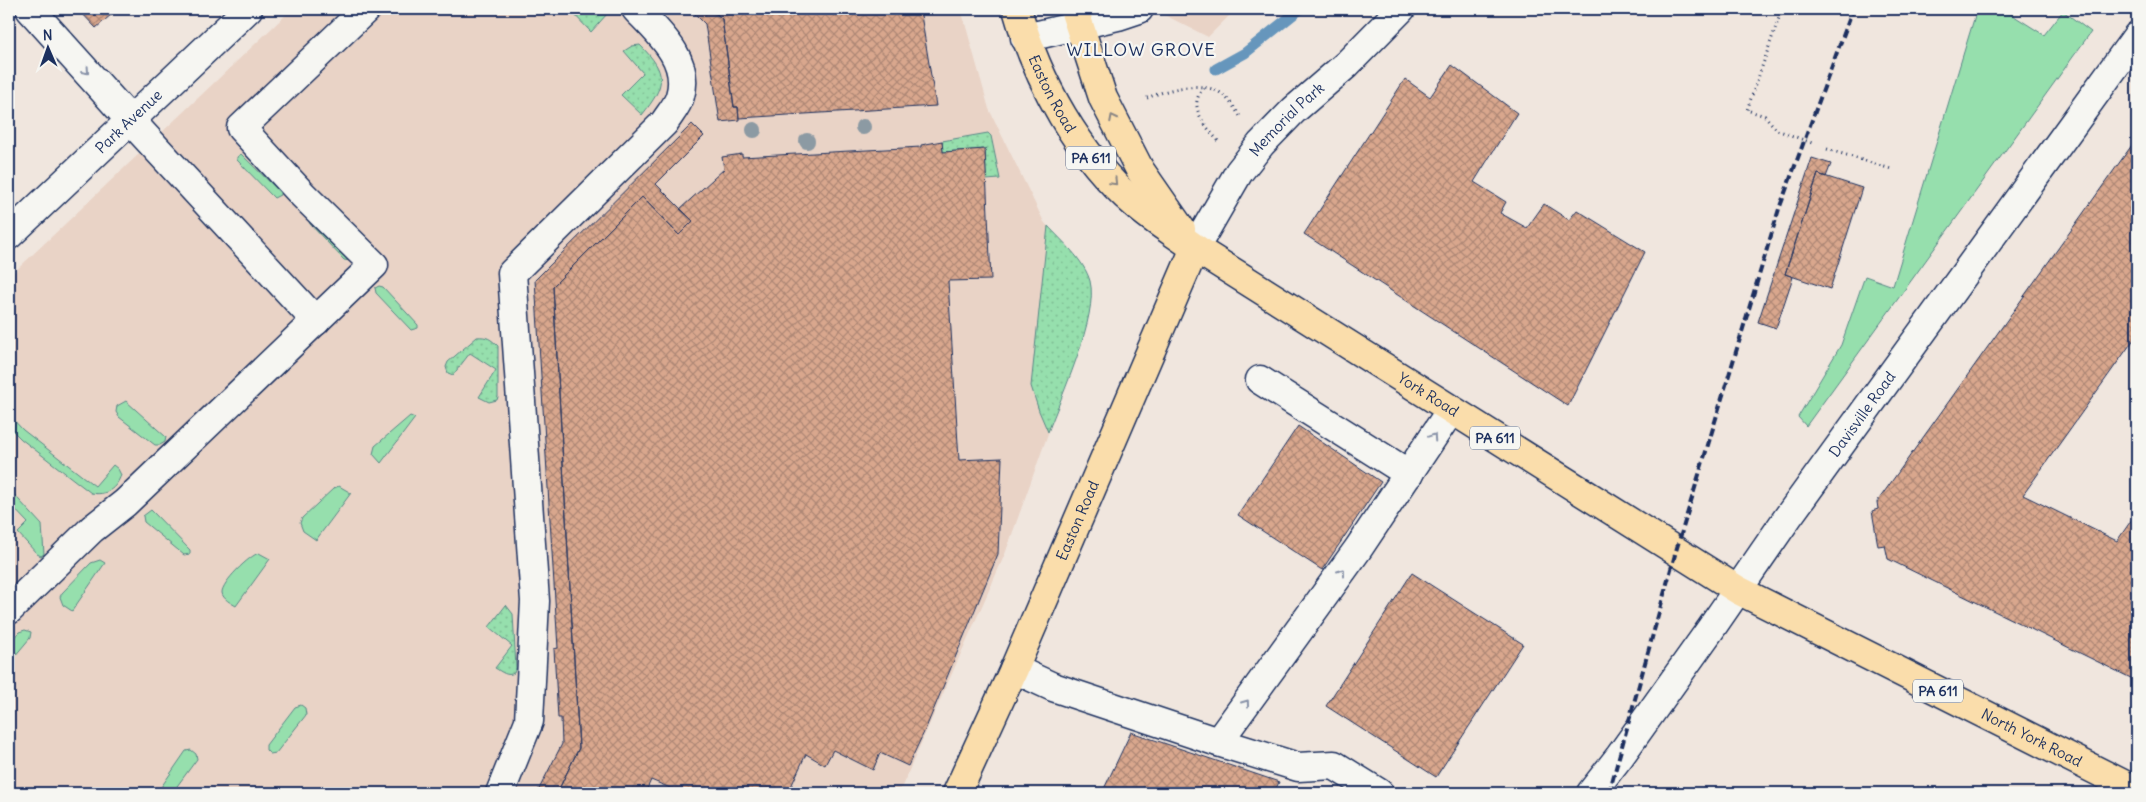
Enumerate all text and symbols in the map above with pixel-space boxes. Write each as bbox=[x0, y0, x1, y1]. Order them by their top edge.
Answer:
north arrow bbox=[22, 22, 72, 72]
text: N bbox=[42, 26, 53, 44]
district label: WILLOW GROVE bbox=[1066, 38, 1216, 61]
street label: Easton Road bbox=[1025, 52, 1081, 136]
one-way arrow bbox=[80, 65, 89, 74]
street label: Memorial Park bbox=[1245, 78, 1328, 160]
street label: Park Avenue bbox=[91, 85, 166, 157]
one-way arrow bbox=[1109, 115, 1119, 124]
road number: PA 611 bbox=[1066, 146, 1116, 170]
one-way arrow bbox=[1108, 177, 1117, 186]
street label: Davisville Road bbox=[1825, 367, 1900, 460]
street label: York Road bbox=[1394, 368, 1463, 421]
road number: PA 611 bbox=[1470, 426, 1520, 449]
one-way arrow bbox=[1427, 434, 1437, 443]
street label: Easton Road bbox=[1052, 477, 1103, 563]
one-way arrow bbox=[1336, 568, 1345, 577]
road number: PA 611 bbox=[1913, 679, 1963, 702]
one-way arrow bbox=[1240, 699, 1249, 709]
street label: North York Road bbox=[1978, 704, 2086, 771]

